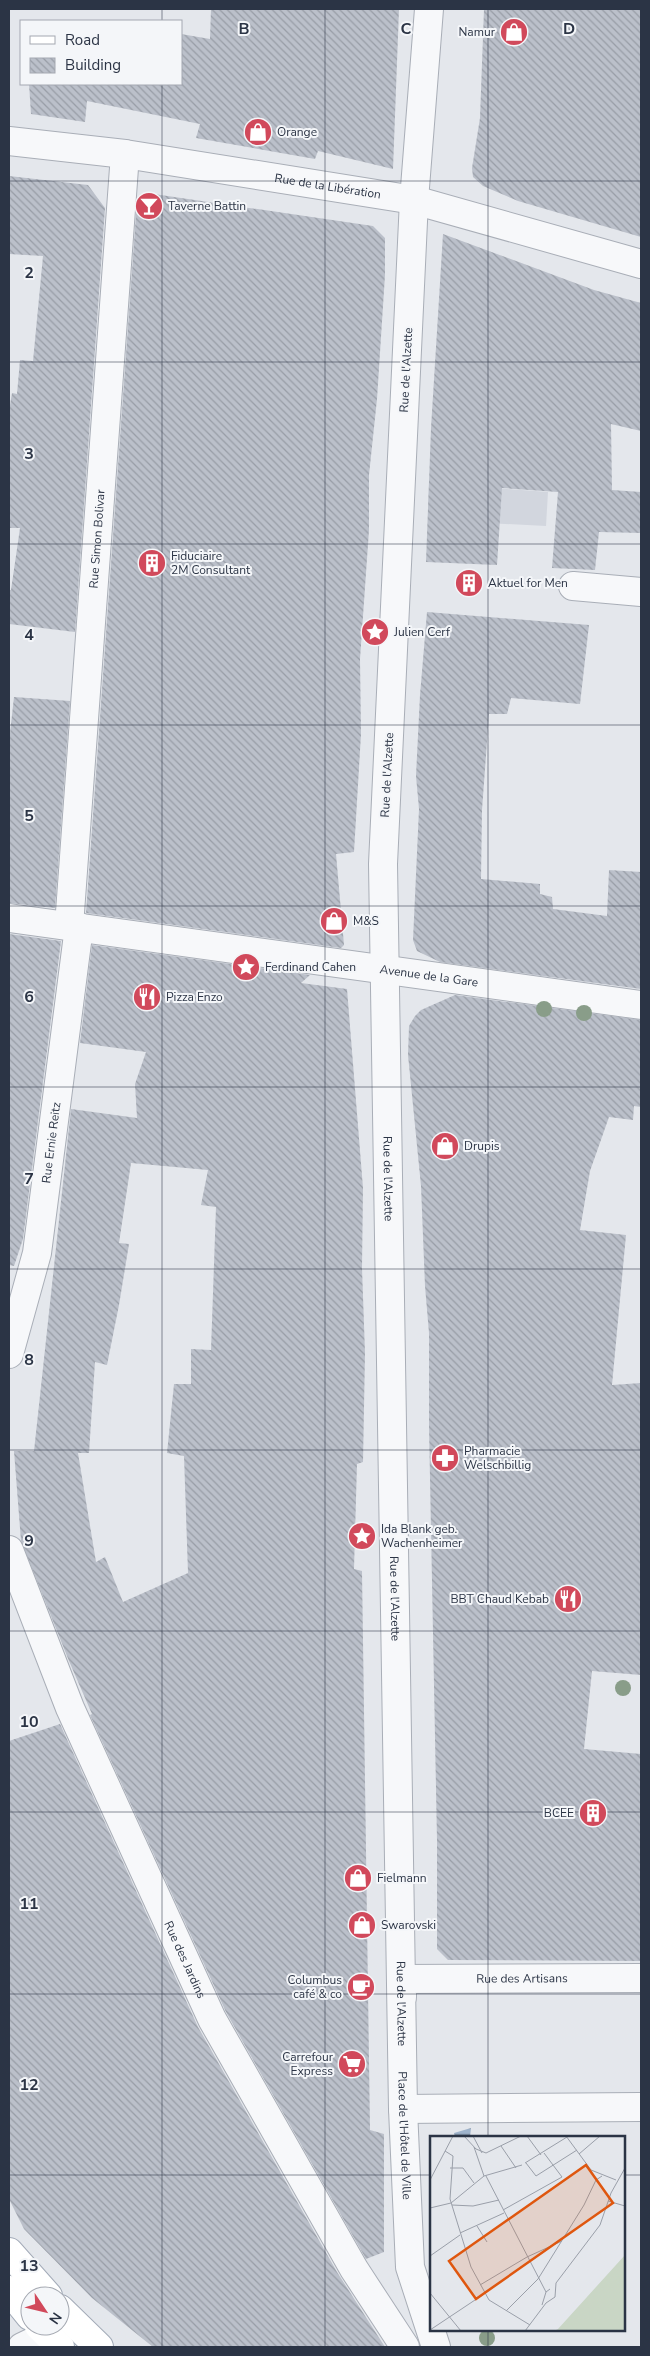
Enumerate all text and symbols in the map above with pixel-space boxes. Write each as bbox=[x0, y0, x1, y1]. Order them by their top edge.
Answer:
shop icon: Namur bbox=[499, 17, 529, 47]
text: B bbox=[238, 18, 250, 40]
text: C bbox=[401, 18, 412, 40]
text: D bbox=[563, 18, 575, 40]
legend bbox=[20, 20, 182, 85]
place label: Namur bbox=[458, 24, 496, 40]
text: Road bbox=[65, 30, 100, 50]
text: Building bbox=[65, 55, 121, 75]
shop icon: Orange bbox=[243, 117, 273, 147]
place label: Orange bbox=[277, 124, 317, 140]
street label: Rue de la Libération bbox=[273, 170, 382, 203]
bar icon: Taverne Battin bbox=[134, 191, 164, 221]
place label: Taverne Battin bbox=[168, 198, 246, 214]
text: 2 bbox=[24, 262, 34, 284]
street label: Rue de l'Alzette bbox=[396, 327, 416, 413]
text: 3 bbox=[24, 443, 34, 465]
street label: Rue Simon Bolivar bbox=[86, 488, 109, 589]
building icon: Fiduciaire 2M Consultant bbox=[137, 548, 167, 578]
place label: Fiduciaire 2M Consultant bbox=[171, 548, 251, 578]
building icon: Aktuel for Men bbox=[454, 568, 484, 598]
place label: Aktuel for Men bbox=[488, 575, 568, 591]
place icon: Julien Cerf bbox=[360, 617, 390, 647]
text: 4 bbox=[24, 624, 34, 646]
place label: Julien Cerf bbox=[393, 624, 451, 640]
street label: Rue de l'Alzette bbox=[377, 732, 397, 818]
text: 5 bbox=[24, 805, 34, 827]
shop icon: M&S bbox=[319, 906, 349, 936]
place label: M&S bbox=[353, 913, 379, 929]
place icon: Ferdinand Cahen bbox=[231, 952, 261, 982]
place label: Ferdinand Cahen bbox=[265, 959, 356, 975]
street label: Avenue de la Gare bbox=[379, 961, 479, 991]
restaurant icon: Pizza Enzo bbox=[132, 982, 162, 1012]
text: 6 bbox=[24, 986, 34, 1008]
place label: Pizza Enzo bbox=[166, 989, 223, 1005]
street label: Rue Ernie Reitz bbox=[38, 1101, 64, 1184]
shop icon: Drupis bbox=[430, 1131, 460, 1161]
street label: Rue de l'Alzette bbox=[379, 1136, 397, 1221]
place label: Drupis bbox=[464, 1138, 500, 1154]
text: 7 bbox=[24, 1168, 34, 1190]
text: 8 bbox=[24, 1349, 34, 1371]
pharmacy icon: Pharmacie Welschbillig bbox=[430, 1443, 460, 1473]
place label: Pharmacie Welschbillig bbox=[464, 1443, 531, 1473]
place icon: Ida Blank geb. Wachenheimer bbox=[347, 1521, 377, 1551]
place label: Ida Blank geb. Wachenheimer bbox=[381, 1521, 463, 1551]
text: 9 bbox=[24, 1530, 34, 1552]
street label: Rue de l'Alzette bbox=[386, 1556, 403, 1641]
restaurant icon: BBT Chaud Kebab bbox=[553, 1584, 583, 1614]
place label: BBT Chaud Kebab bbox=[450, 1591, 549, 1607]
text: 10 bbox=[19, 1711, 39, 1733]
building icon: BCEE bbox=[578, 1798, 608, 1828]
place label: BCEE bbox=[544, 1805, 574, 1821]
shop icon: Fielmann bbox=[343, 1863, 373, 1893]
place label: Fielmann bbox=[377, 1870, 427, 1886]
text: 11 bbox=[19, 1893, 39, 1915]
shop icon: Swarovski bbox=[347, 1910, 377, 1940]
place label: Swarovski bbox=[381, 1917, 436, 1933]
street label: Rue des Jardins bbox=[160, 1918, 210, 2001]
street label: Rue de l'Alzette bbox=[393, 1961, 410, 2046]
street label: Rue des Artisans bbox=[476, 1970, 568, 1987]
place label: Columbus café & co bbox=[288, 1972, 342, 2002]
cafe icon: Columbus café & co bbox=[346, 1972, 376, 2002]
place label: Carrefour Express bbox=[282, 2049, 334, 2079]
supermarket icon: Carrefour Express bbox=[337, 2049, 367, 2079]
street label: Place de l'Hôtel de Ville bbox=[394, 2071, 415, 2200]
text: 12 bbox=[19, 2074, 39, 2096]
inset map bbox=[430, 2136, 625, 2331]
text: 13 bbox=[19, 2255, 39, 2277]
north arrow bbox=[20, 2286, 70, 2336]
text: N bbox=[44, 2308, 66, 2328]

